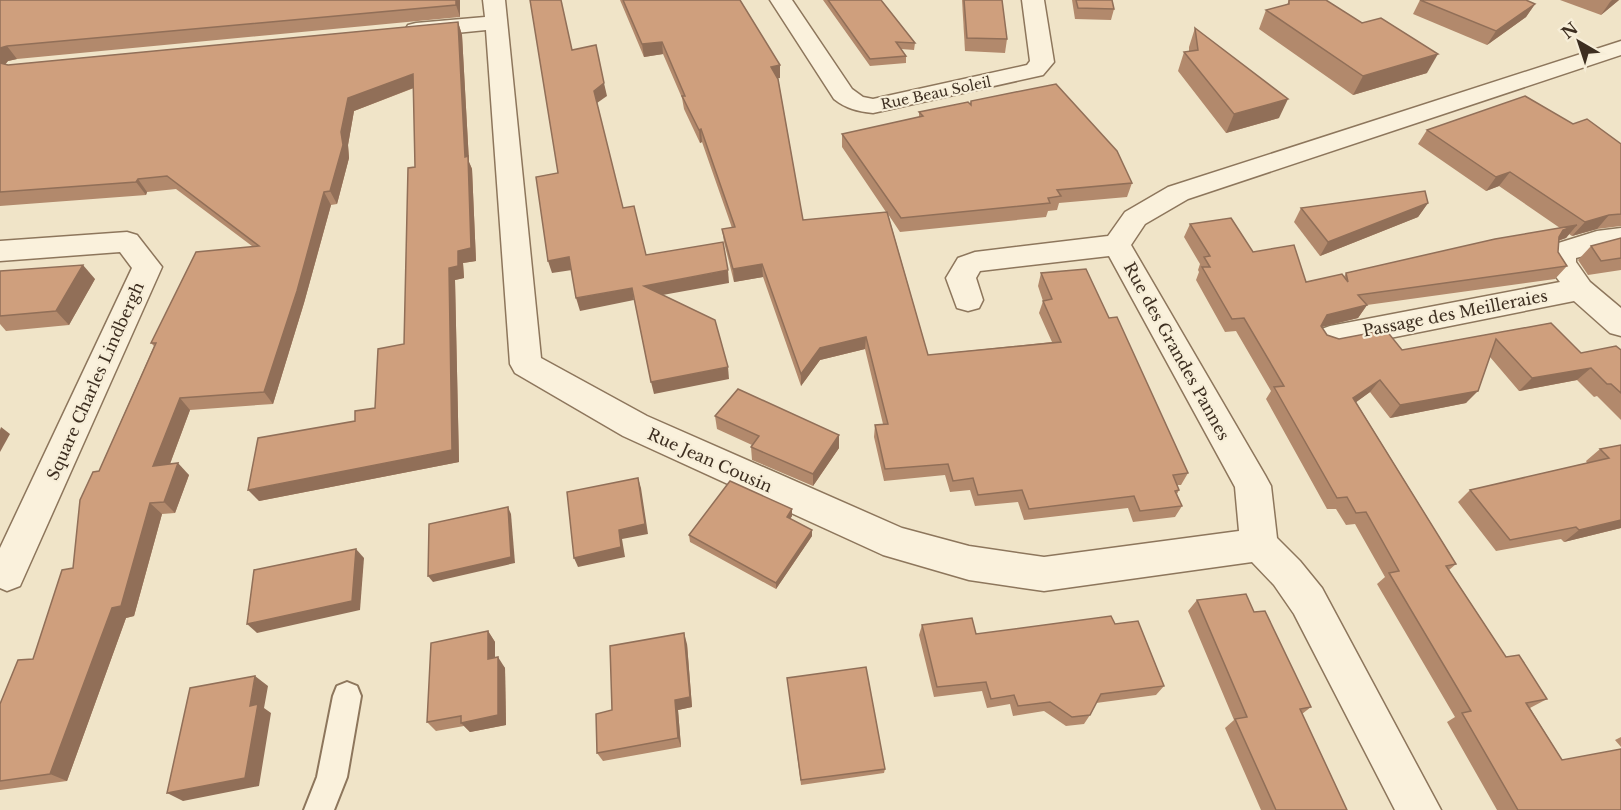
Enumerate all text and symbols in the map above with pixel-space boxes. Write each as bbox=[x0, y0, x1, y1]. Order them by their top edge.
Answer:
north arrow bbox=[1549, 12, 1609, 72]
text: N bbox=[1557, 18, 1582, 43]
street label: Rue Beau Soleil bbox=[879, 72, 993, 113]
street label: Rue des Grandes Pannes bbox=[1120, 259, 1234, 443]
street label: Square Charles Lindbergh bbox=[42, 279, 148, 483]
street label: Passage des Meilleraies bbox=[1361, 285, 1549, 341]
street label: Rue Jean Cousin bbox=[645, 424, 775, 496]

